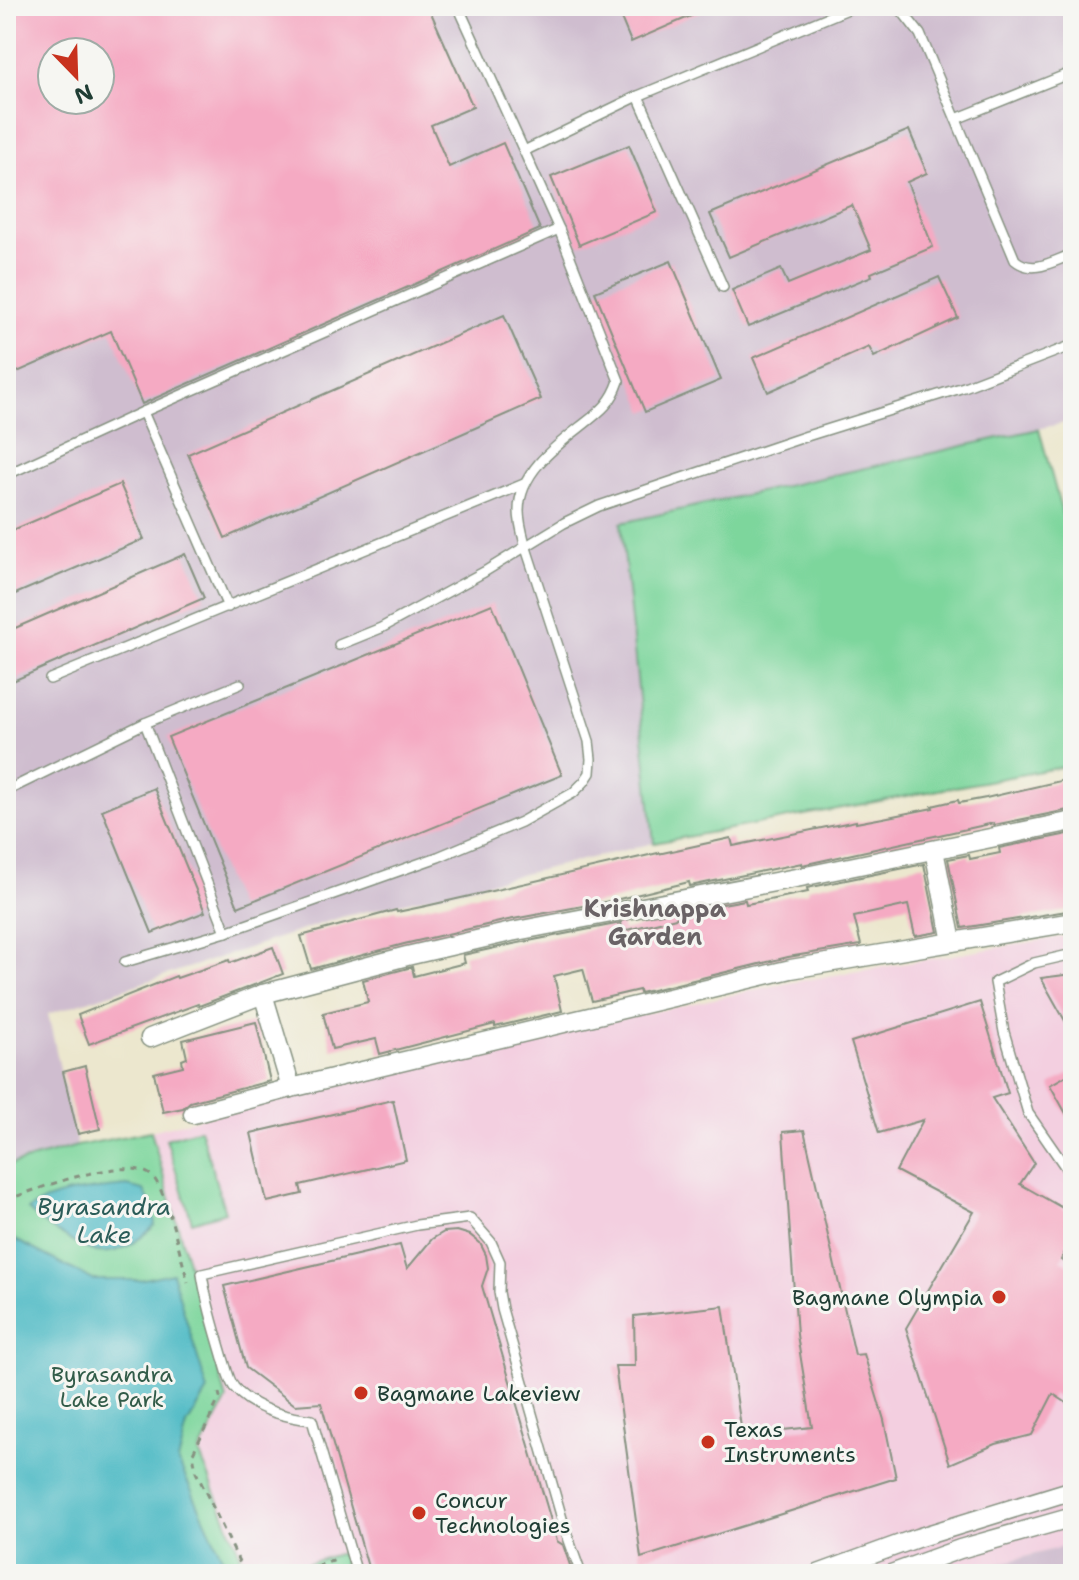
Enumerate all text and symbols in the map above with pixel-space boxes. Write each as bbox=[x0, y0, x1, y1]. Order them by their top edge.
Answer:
north arrow bbox=[36, 36, 116, 116]
text: N bbox=[70, 77, 97, 111]
district label: Krishnappa Garden bbox=[584, 893, 727, 953]
water label: Byrasandra Lake bbox=[37, 1191, 171, 1251]
place label: Bagmane Olympia bbox=[792, 1283, 983, 1312]
marker: Bagmane Olympia bbox=[990, 1288, 1008, 1306]
park label: Byrasandra Lake Park bbox=[51, 1360, 173, 1414]
place label: Bagmane Lakeview bbox=[377, 1379, 581, 1408]
marker: Bagmane Lakeview bbox=[352, 1384, 370, 1402]
place label: Texas Instruments bbox=[724, 1415, 856, 1469]
marker: Texas Instruments bbox=[699, 1433, 717, 1451]
place label: Concur Technologies bbox=[435, 1486, 571, 1540]
marker: Concur Technologies bbox=[410, 1504, 428, 1522]

